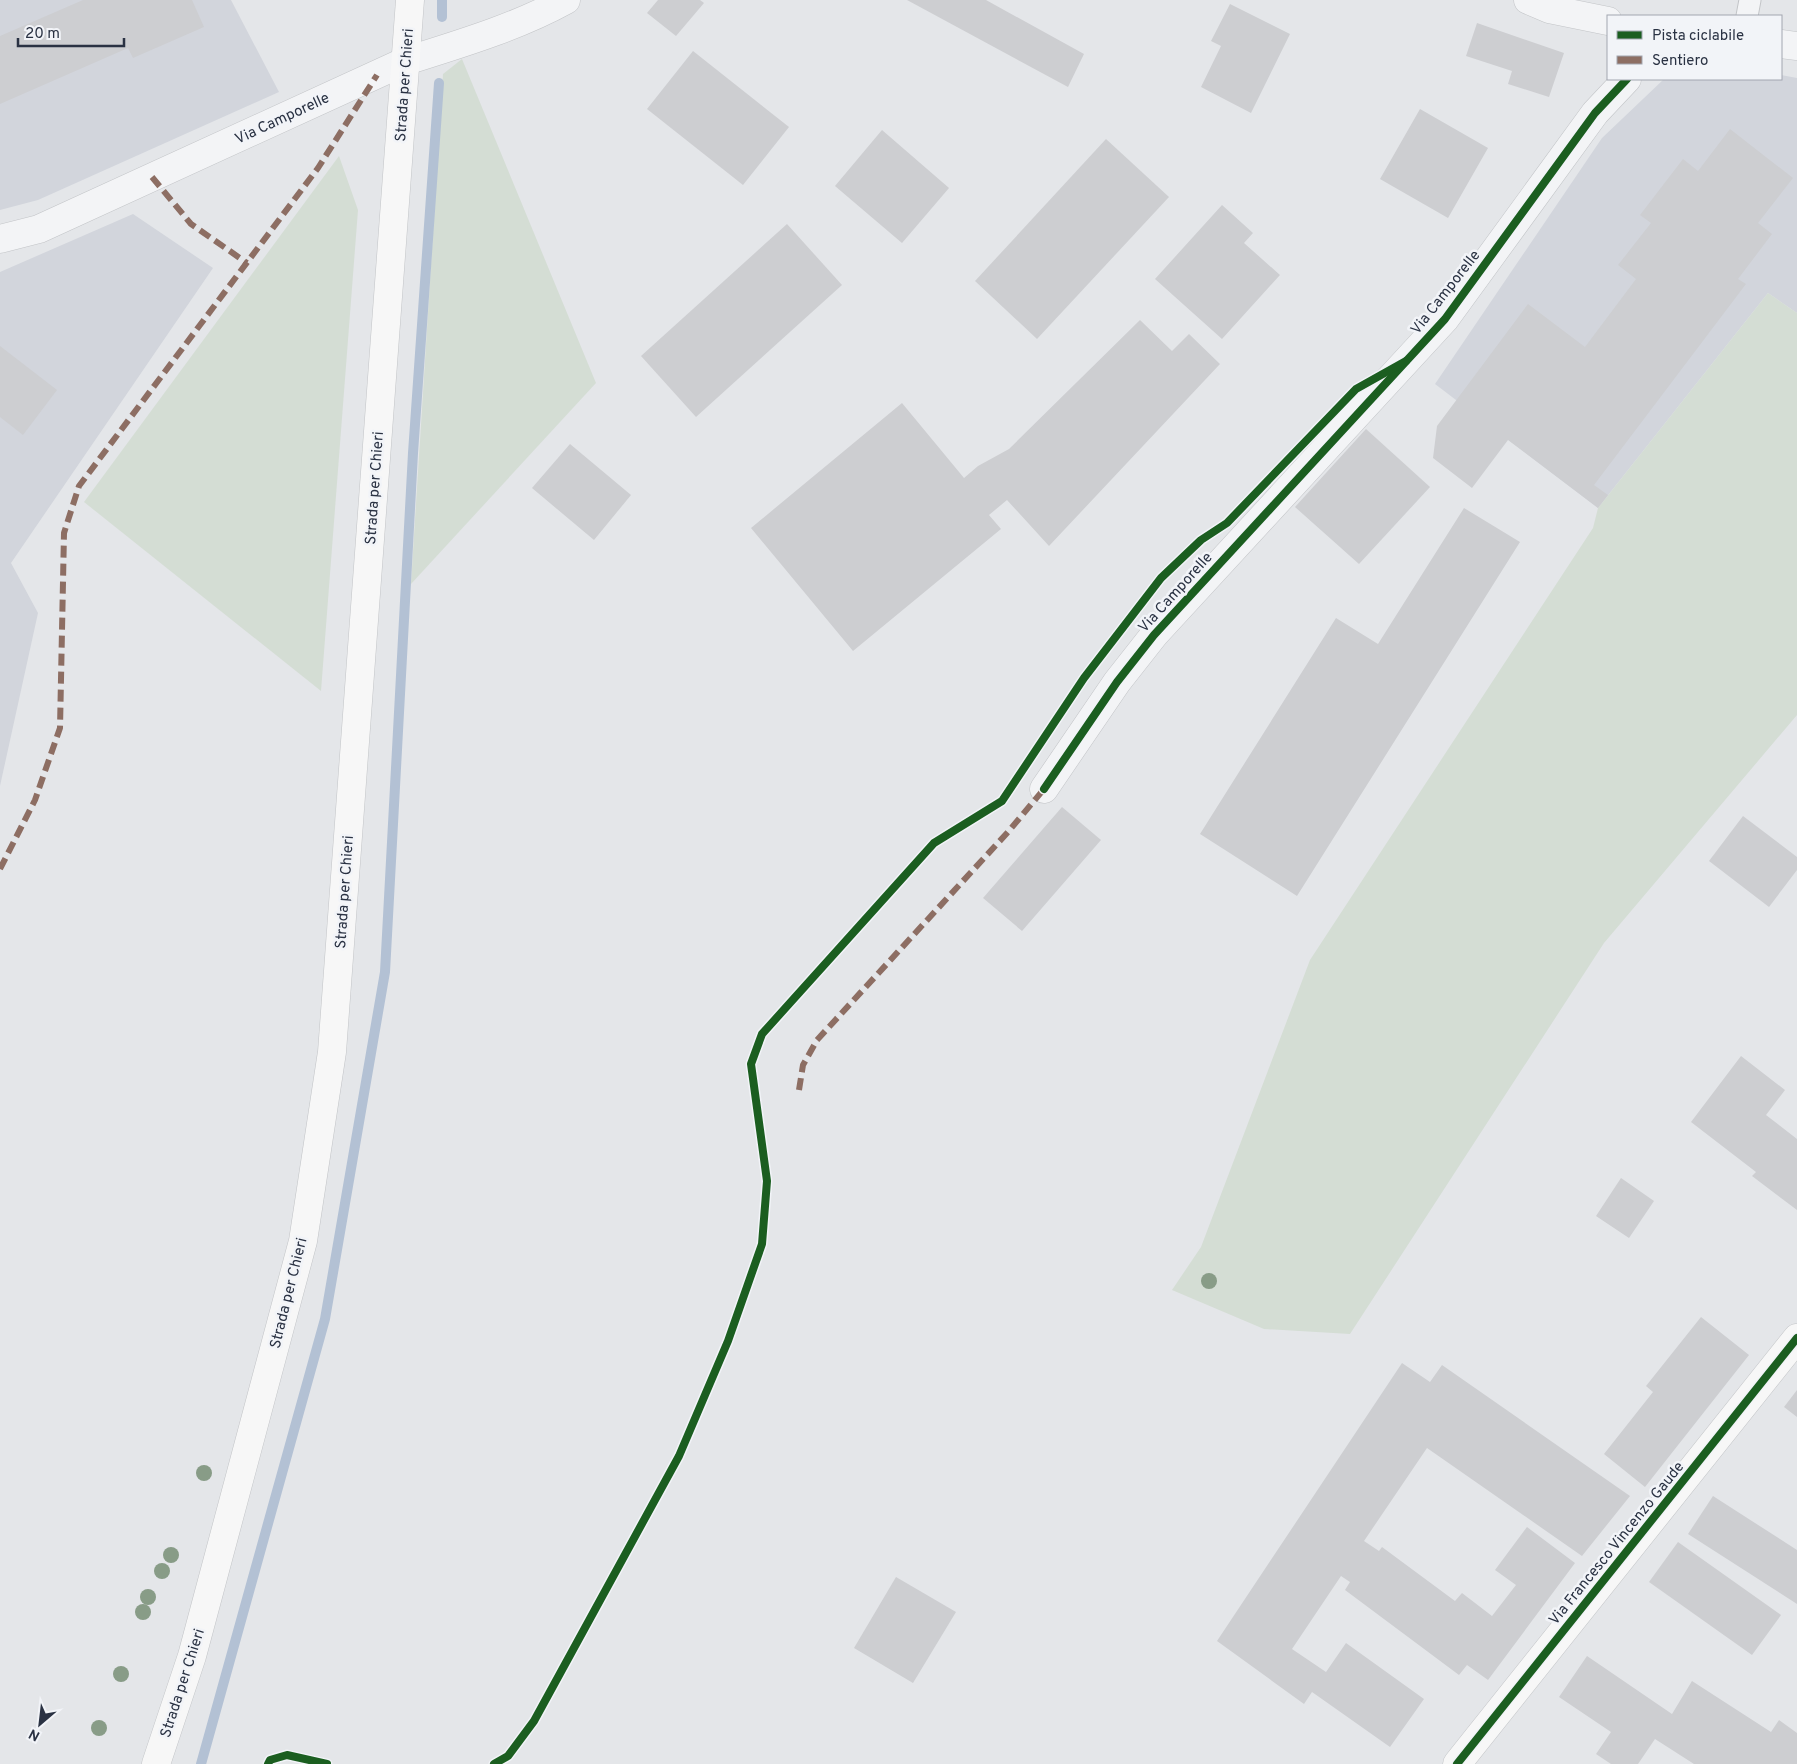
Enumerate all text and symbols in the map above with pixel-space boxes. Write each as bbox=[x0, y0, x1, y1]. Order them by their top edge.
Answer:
scale bar bbox=[18, 15, 124, 47]
legend bbox=[1607, 15, 1782, 80]
text: 20 m bbox=[25, 25, 60, 44]
text: Pista ciclabile bbox=[1652, 27, 1744, 46]
street label: Strada per Chieri bbox=[392, 28, 419, 142]
text: Sentiero bbox=[1652, 52, 1708, 71]
street label: Via Camporelle bbox=[232, 89, 333, 150]
street label: Via Camporelle bbox=[1407, 247, 1485, 339]
street label: Strada per Chieri bbox=[362, 431, 389, 545]
street label: Via Camporelle bbox=[1135, 549, 1217, 637]
street label: Strada per Chieri bbox=[332, 835, 359, 949]
street label: Strada per Chieri bbox=[267, 1236, 312, 1351]
street label: Via Francesco Vincenzo Gaude bbox=[1545, 1458, 1689, 1630]
street label: Strada per Chieri bbox=[157, 1627, 210, 1740]
north arrow bbox=[15, 1699, 65, 1749]
text: N bbox=[26, 1724, 43, 1744]

